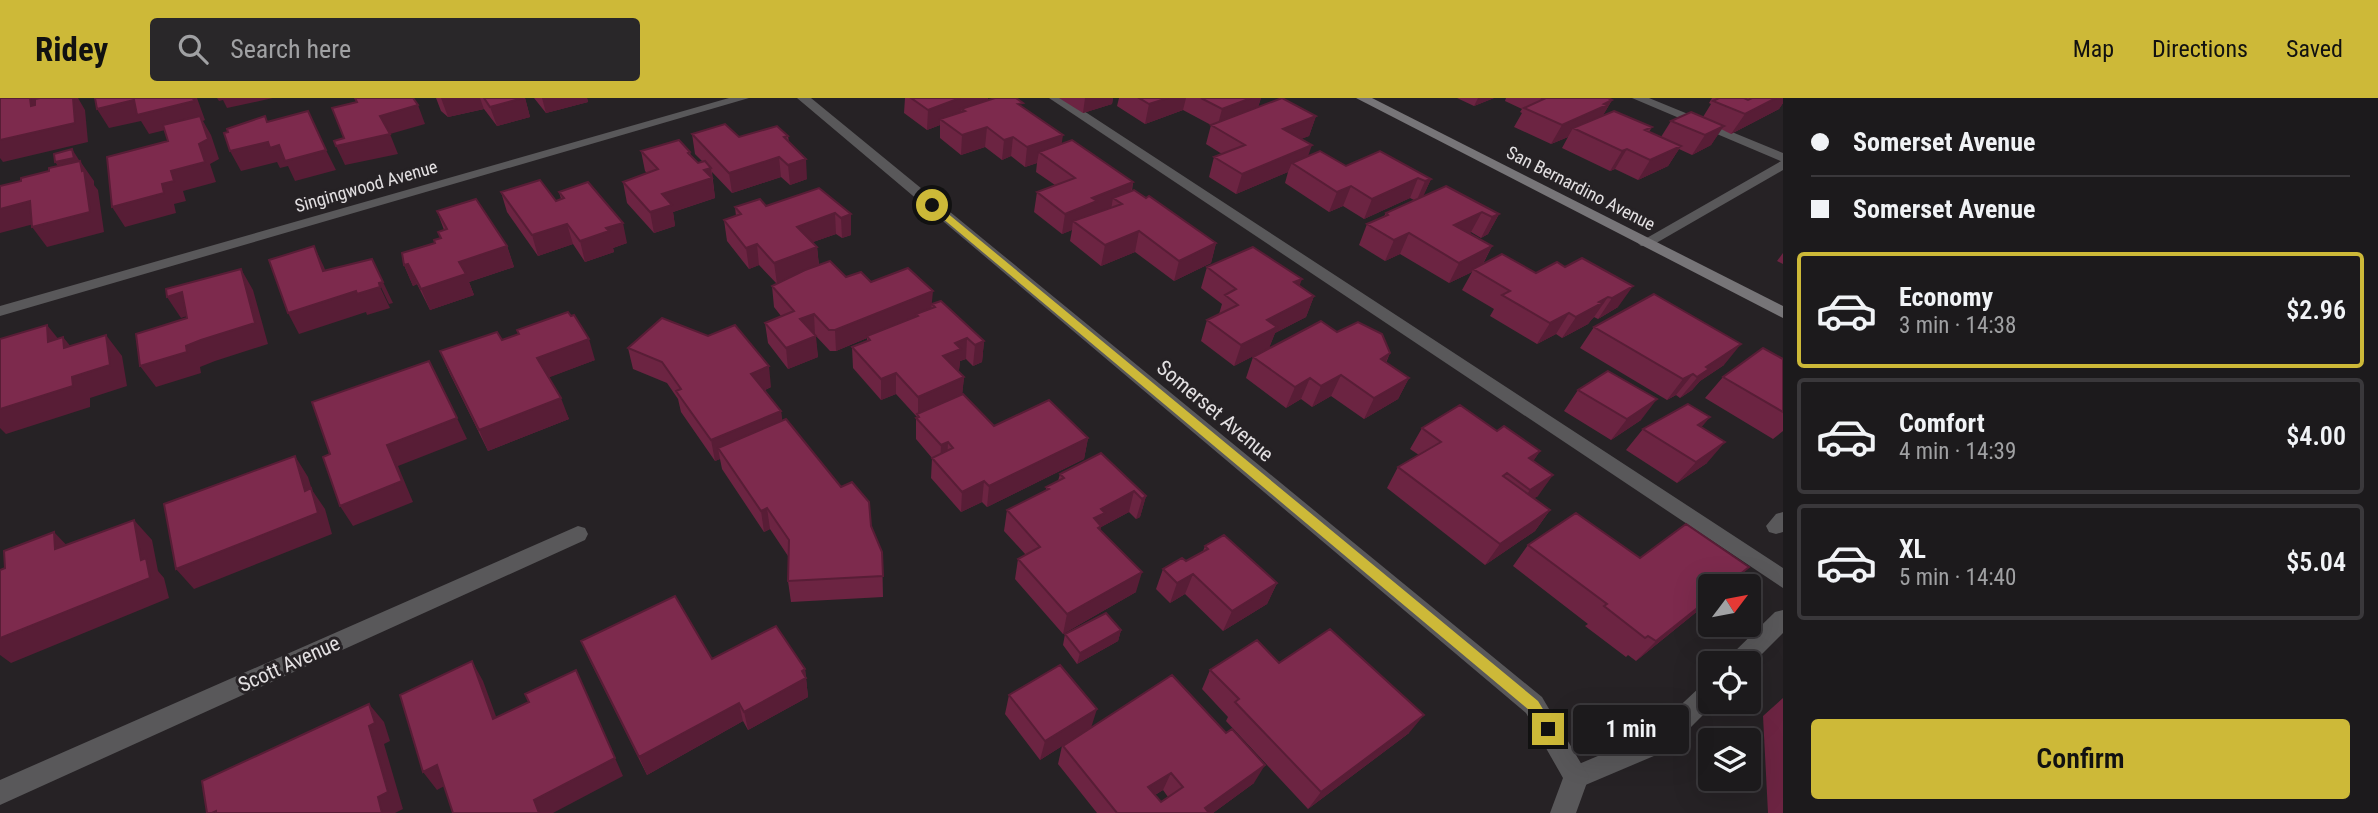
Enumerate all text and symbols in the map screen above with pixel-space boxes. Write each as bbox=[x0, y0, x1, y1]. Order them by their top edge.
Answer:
search box bbox=[150, 18, 640, 81]
text: Ridey bbox=[35, 30, 108, 69]
icon: search bbox=[174, 30, 212, 68]
text: Search here bbox=[230, 34, 351, 64]
text: Map bbox=[2073, 35, 2114, 63]
text: Directions bbox=[2152, 35, 2248, 63]
text: Saved bbox=[2286, 35, 2343, 63]
text: Somerset Avenue bbox=[1853, 127, 2035, 157]
street label: San Bernardino Avenue bbox=[1503, 141, 1659, 235]
street label: Singingwood Avenue bbox=[292, 156, 440, 216]
route start bbox=[916, 189, 948, 221]
text: Somerset Avenue bbox=[1853, 194, 2035, 224]
icon: car bbox=[1815, 279, 1878, 342]
text: Economy bbox=[1899, 282, 1993, 312]
text: $2.96 bbox=[2286, 295, 2346, 325]
text: 3 min · 14:38 bbox=[1899, 312, 2016, 339]
street label: Somerset Avenue bbox=[1152, 355, 1278, 467]
icon: car bbox=[1815, 405, 1878, 468]
text: Comfort bbox=[1899, 408, 1985, 438]
text: $4.00 bbox=[2286, 421, 2346, 451]
text: 4 min · 14:39 bbox=[1899, 438, 2016, 465]
icon: car bbox=[1815, 531, 1878, 594]
text: XL bbox=[1899, 534, 1926, 564]
text: $5.04 bbox=[2286, 547, 2346, 577]
text: 5 min · 14:40 bbox=[1899, 564, 2016, 591]
north arrow bbox=[1698, 574, 1760, 637]
map controls bbox=[1698, 574, 1761, 791]
street label: Scott Avenue bbox=[234, 631, 344, 697]
button: locate bbox=[1698, 651, 1761, 714]
callout: 1 min bbox=[1572, 704, 1688, 754]
route end bbox=[1532, 713, 1564, 745]
text: 1 min bbox=[1606, 716, 1656, 743]
button: Confirm bbox=[1811, 719, 2350, 799]
button: layers bbox=[1698, 728, 1761, 791]

